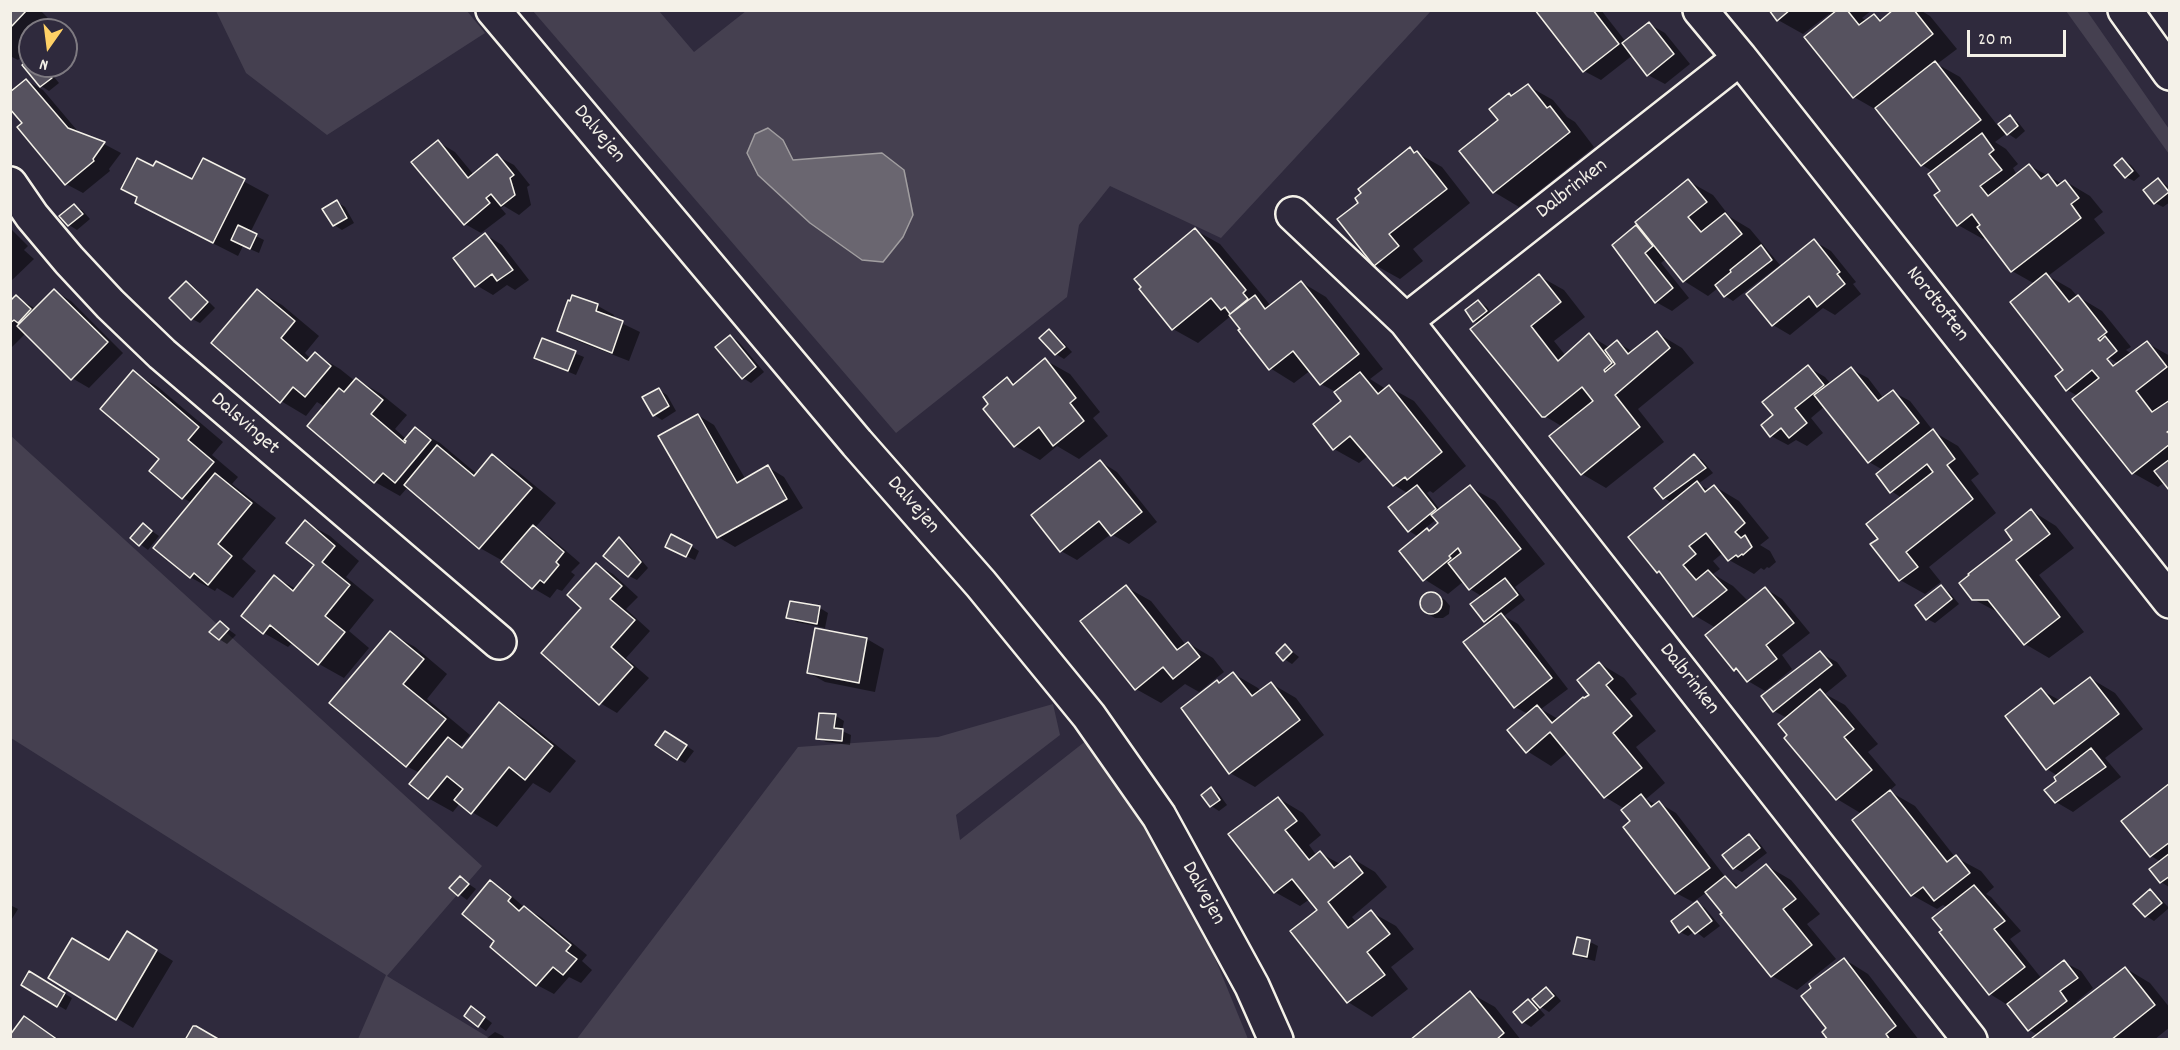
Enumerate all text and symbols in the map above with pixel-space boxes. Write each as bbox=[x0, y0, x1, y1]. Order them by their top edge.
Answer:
north arrow bbox=[18, 18, 78, 78]
scale bar bbox=[1970, 18, 2069, 56]
text: 20 m bbox=[1978, 28, 2012, 53]
text: N bbox=[37, 52, 51, 76]
street label: Dalvejen bbox=[566, 101, 630, 169]
street label: Dalbrinken bbox=[1532, 154, 1614, 226]
street label: Nordtoften bbox=[1899, 262, 1973, 348]
street label: Dalsvinget bbox=[204, 388, 284, 462]
street label: Dalvejen bbox=[880, 472, 944, 540]
street label: Dalbrinken bbox=[1652, 639, 1724, 721]
street label: Dalvejen bbox=[1174, 858, 1230, 930]

